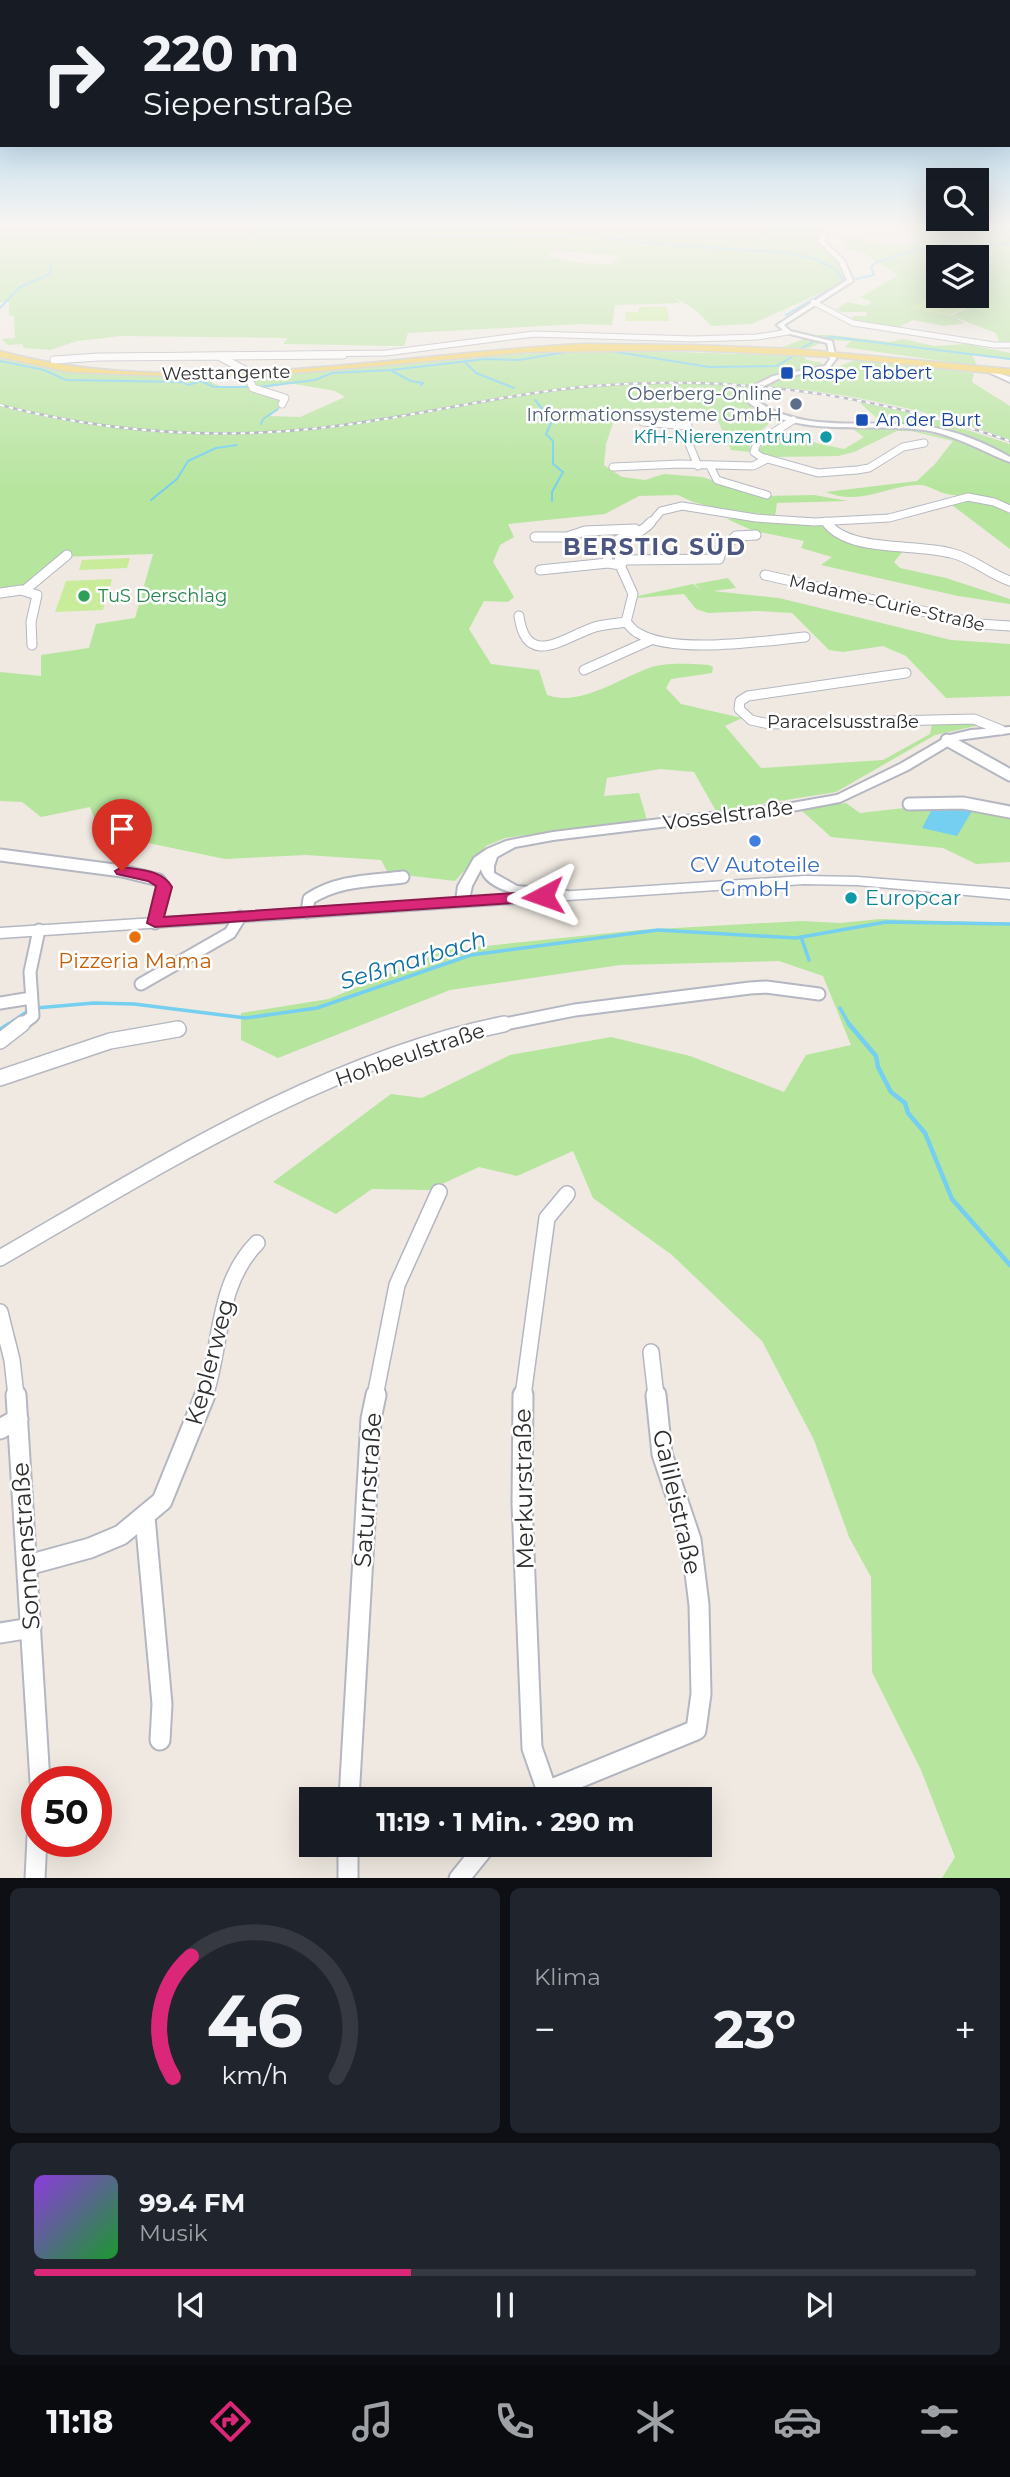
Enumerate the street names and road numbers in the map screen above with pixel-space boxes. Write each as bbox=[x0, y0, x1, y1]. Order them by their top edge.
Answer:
street label: Westtangente bbox=[161, 361, 291, 385]
street label: Madame-Curie-Straße bbox=[787, 570, 987, 636]
street label: Paracelsusstraße bbox=[767, 711, 919, 733]
street label: Vosselstraße bbox=[661, 794, 794, 835]
street label: Hohbeulstraße bbox=[332, 1017, 488, 1092]
street label: Keplerweg bbox=[179, 1295, 240, 1428]
street label: Merkurstraße bbox=[508, 1408, 539, 1570]
street label: Saturnstraße bbox=[348, 1412, 387, 1568]
street label: Galileistraße bbox=[647, 1427, 708, 1577]
street label: Sonnenstraße bbox=[5, 1461, 46, 1631]

